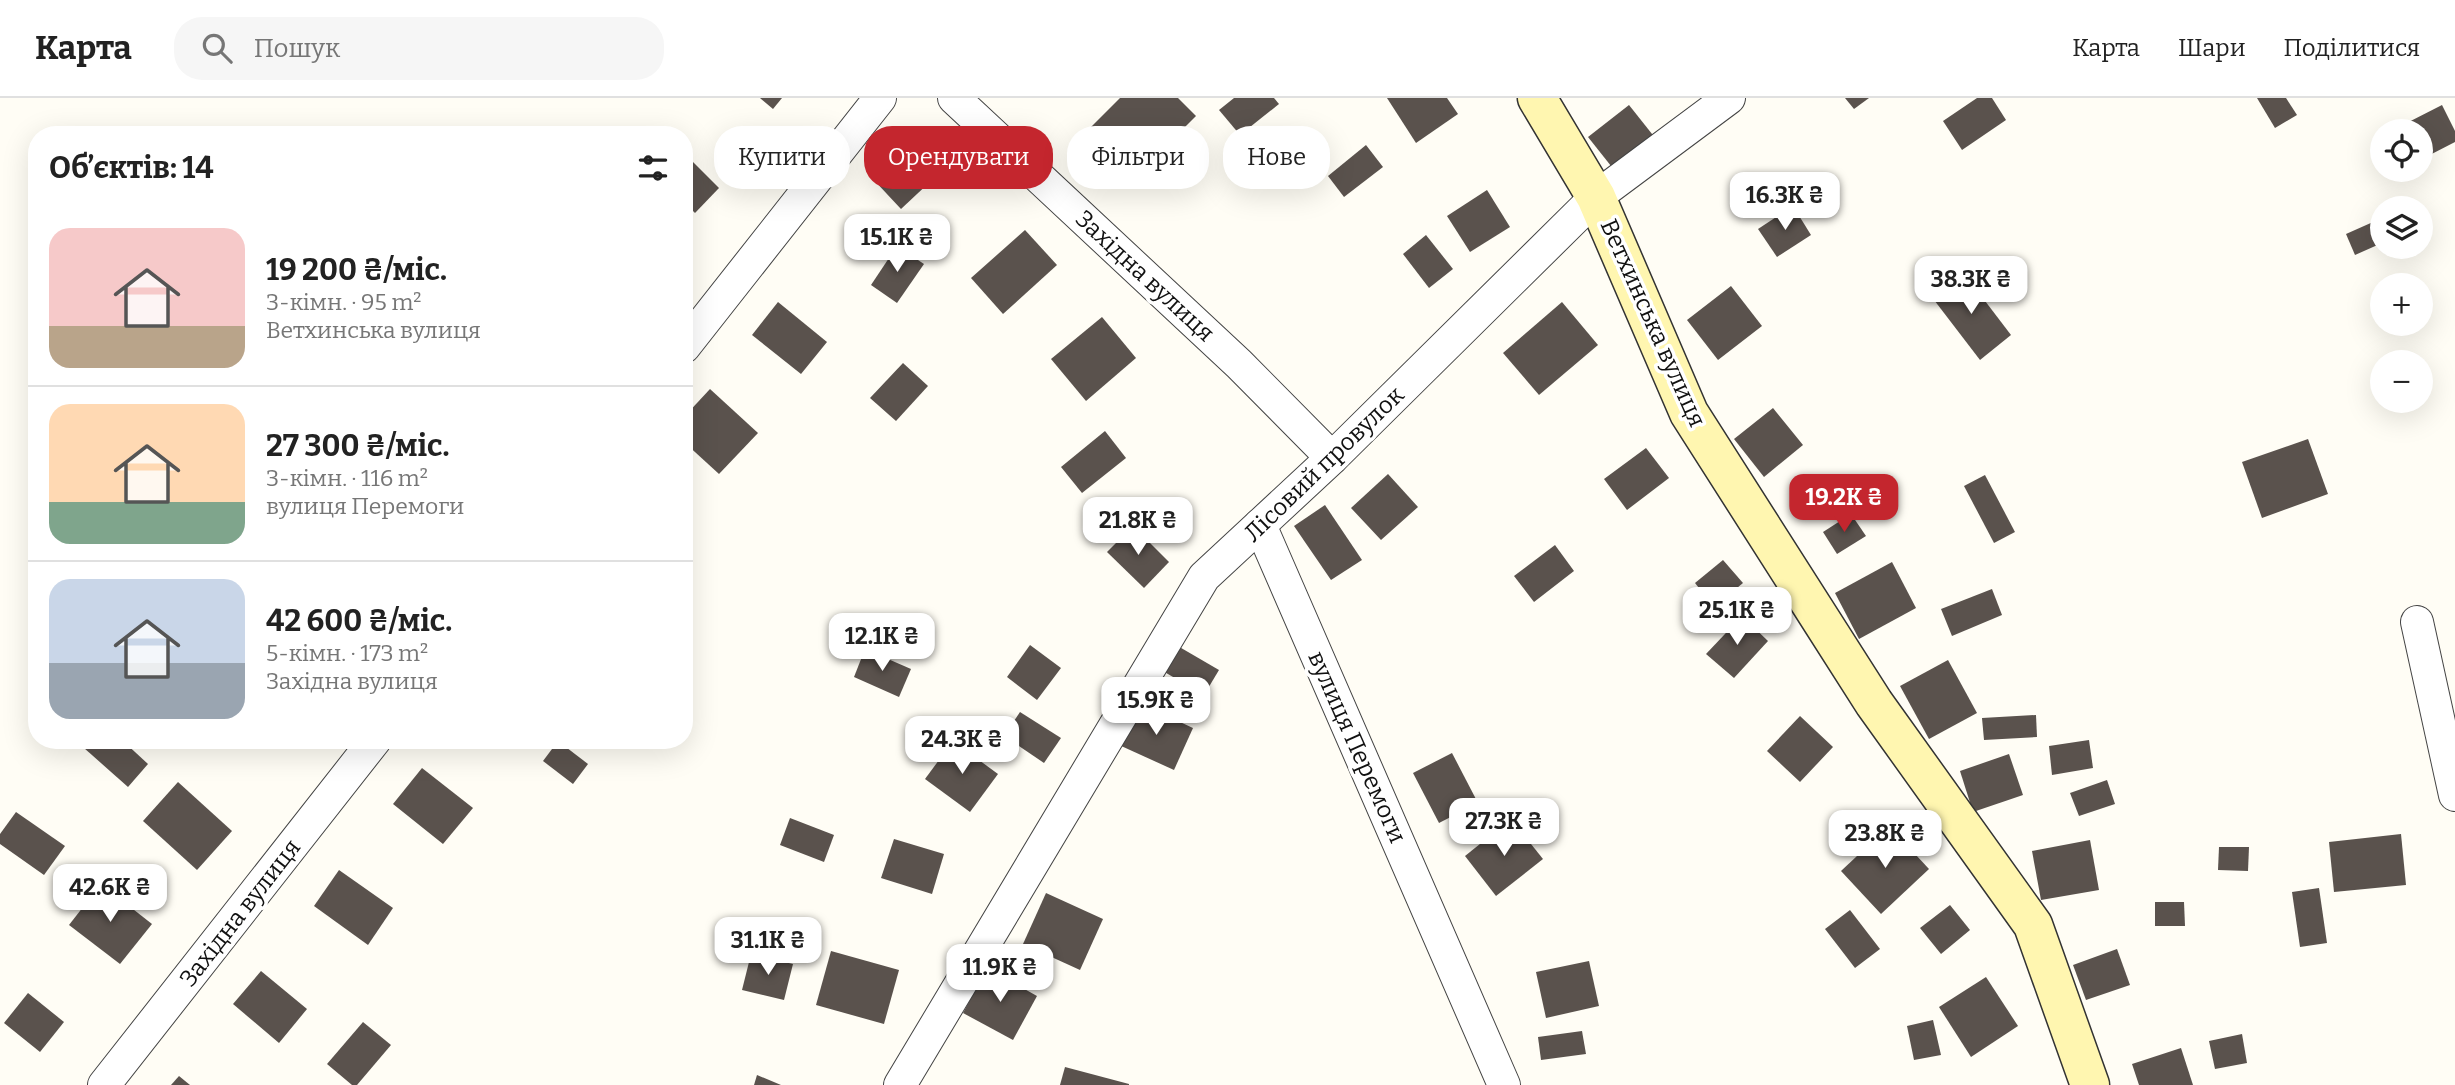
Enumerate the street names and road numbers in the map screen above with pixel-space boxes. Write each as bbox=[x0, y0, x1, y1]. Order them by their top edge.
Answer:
street label: Західна вулиця bbox=[1070, 205, 1220, 347]
street label: Ветхинська вулиця bbox=[1595, 215, 1711, 431]
street label: Лісовий провулок bbox=[1239, 381, 1409, 547]
street label: вулиця Перемоги bbox=[1302, 647, 1412, 847]
street label: Західна вулиця bbox=[174, 834, 306, 992]

